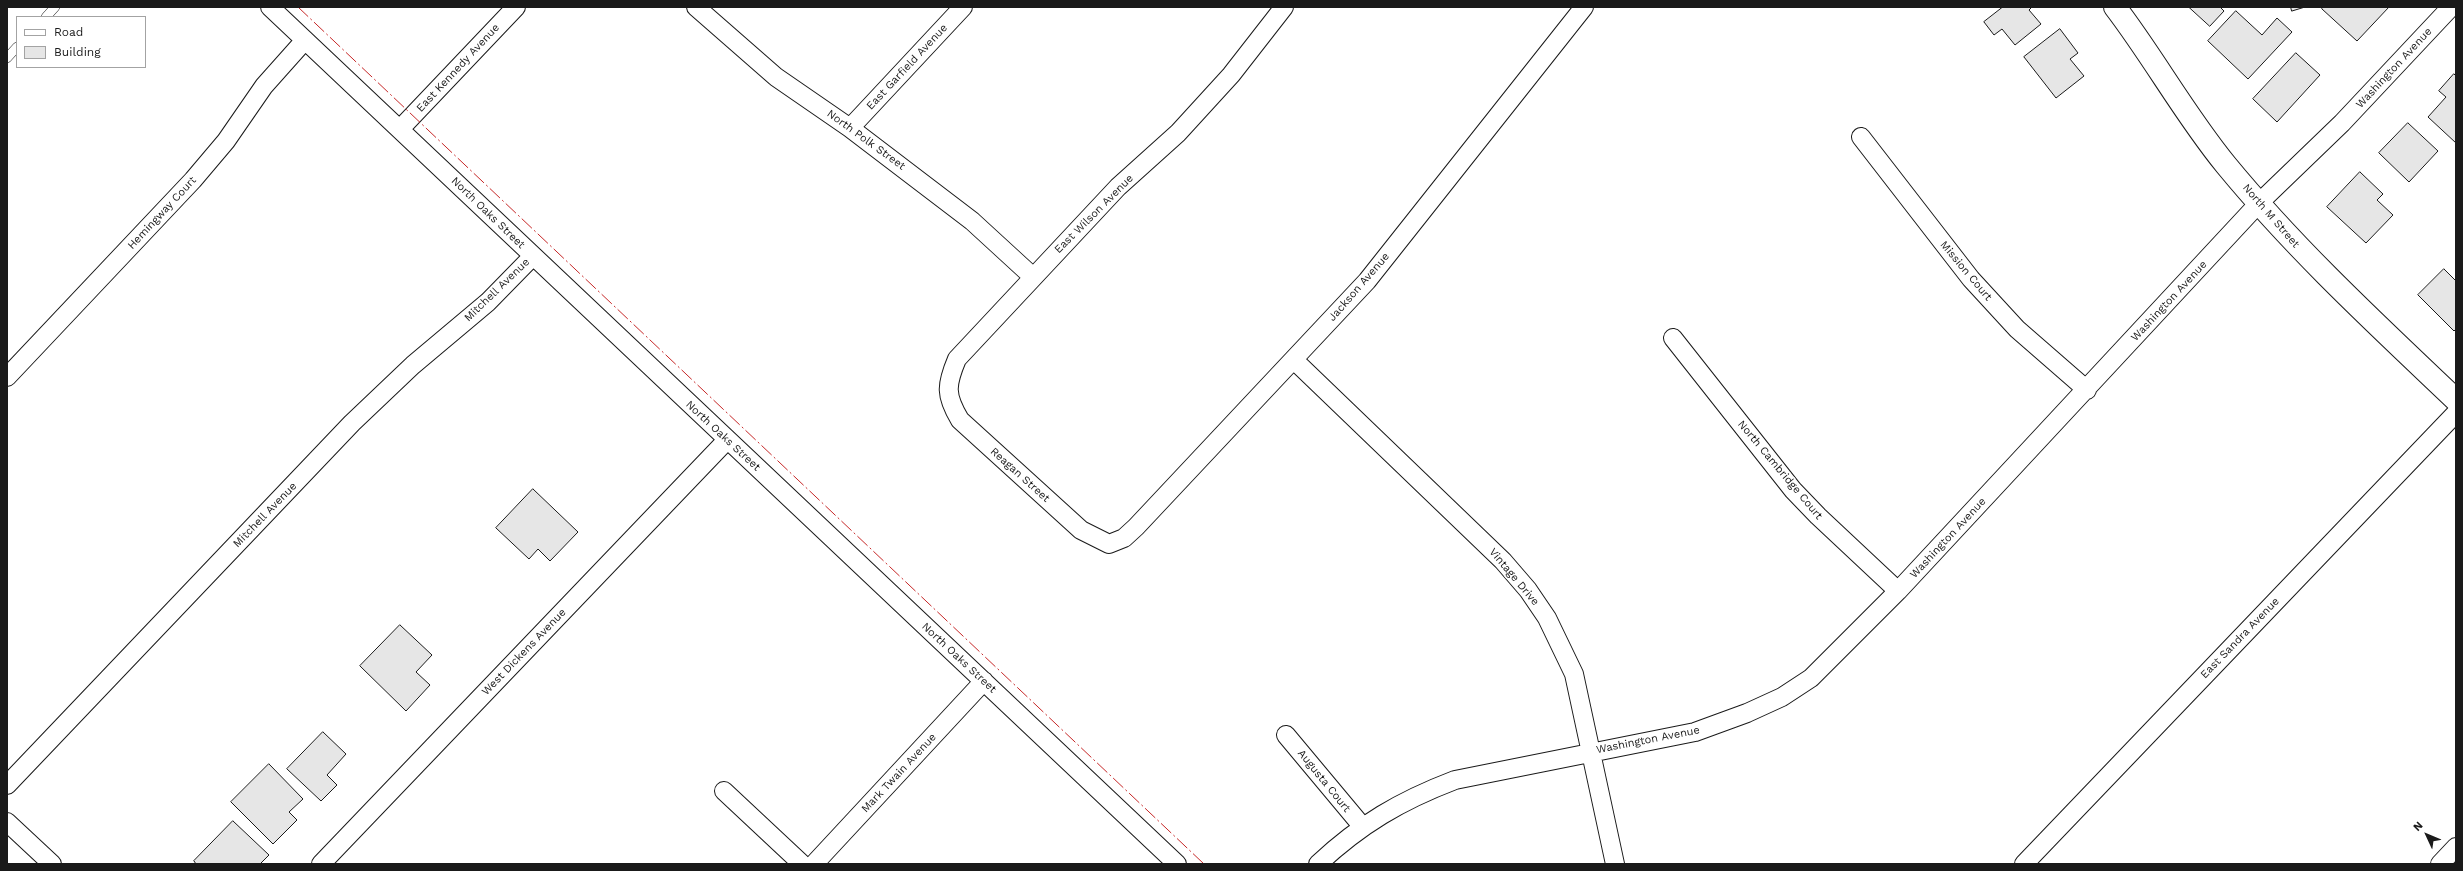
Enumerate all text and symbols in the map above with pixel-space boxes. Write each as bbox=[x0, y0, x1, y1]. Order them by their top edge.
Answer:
legend bbox=[16, 16, 146, 68]
street label: East Kennedy Avenue bbox=[414, 21, 502, 115]
street label: East Garfield Avenue bbox=[864, 21, 950, 113]
text: Road bbox=[54, 25, 83, 39]
street label: Washington Avenue bbox=[2353, 25, 2435, 111]
text: Building bbox=[54, 45, 101, 59]
street label: North Polk Street bbox=[824, 107, 908, 173]
street label: East Wilson Avenue bbox=[1052, 172, 1136, 256]
street label: Hemingway Court bbox=[125, 174, 199, 252]
street label: North Oaks Street bbox=[448, 175, 528, 251]
street label: North M Street bbox=[2240, 181, 2302, 251]
street label: Mission Court bbox=[1937, 239, 1995, 303]
street label: Jackson Avenue bbox=[1326, 250, 1392, 324]
street label: Mitchell Avenue bbox=[462, 256, 532, 324]
street label: Washington Avenue bbox=[2128, 258, 2210, 344]
street label: North Oaks Street bbox=[683, 398, 763, 474]
street label: North Cambridge Court bbox=[1735, 418, 1825, 522]
street label: Reagan Street bbox=[988, 445, 1052, 505]
street label: Mitchell Avenue bbox=[231, 480, 299, 550]
street label: Washington Avenue bbox=[1907, 495, 1989, 581]
street label: Vintage Drive bbox=[1486, 546, 1542, 608]
street label: East Sandra Avenue bbox=[2198, 595, 2282, 681]
street label: West Dickens Avenue bbox=[479, 606, 569, 698]
street label: North Oaks Street bbox=[919, 620, 999, 696]
street label: Washington Avenue bbox=[1595, 723, 1701, 757]
street label: Mark Twain Avenue bbox=[859, 731, 939, 815]
street label: Augusta Court bbox=[1295, 747, 1353, 815]
north arrow bbox=[2407, 815, 2447, 855]
text: N bbox=[2410, 819, 2426, 834]

